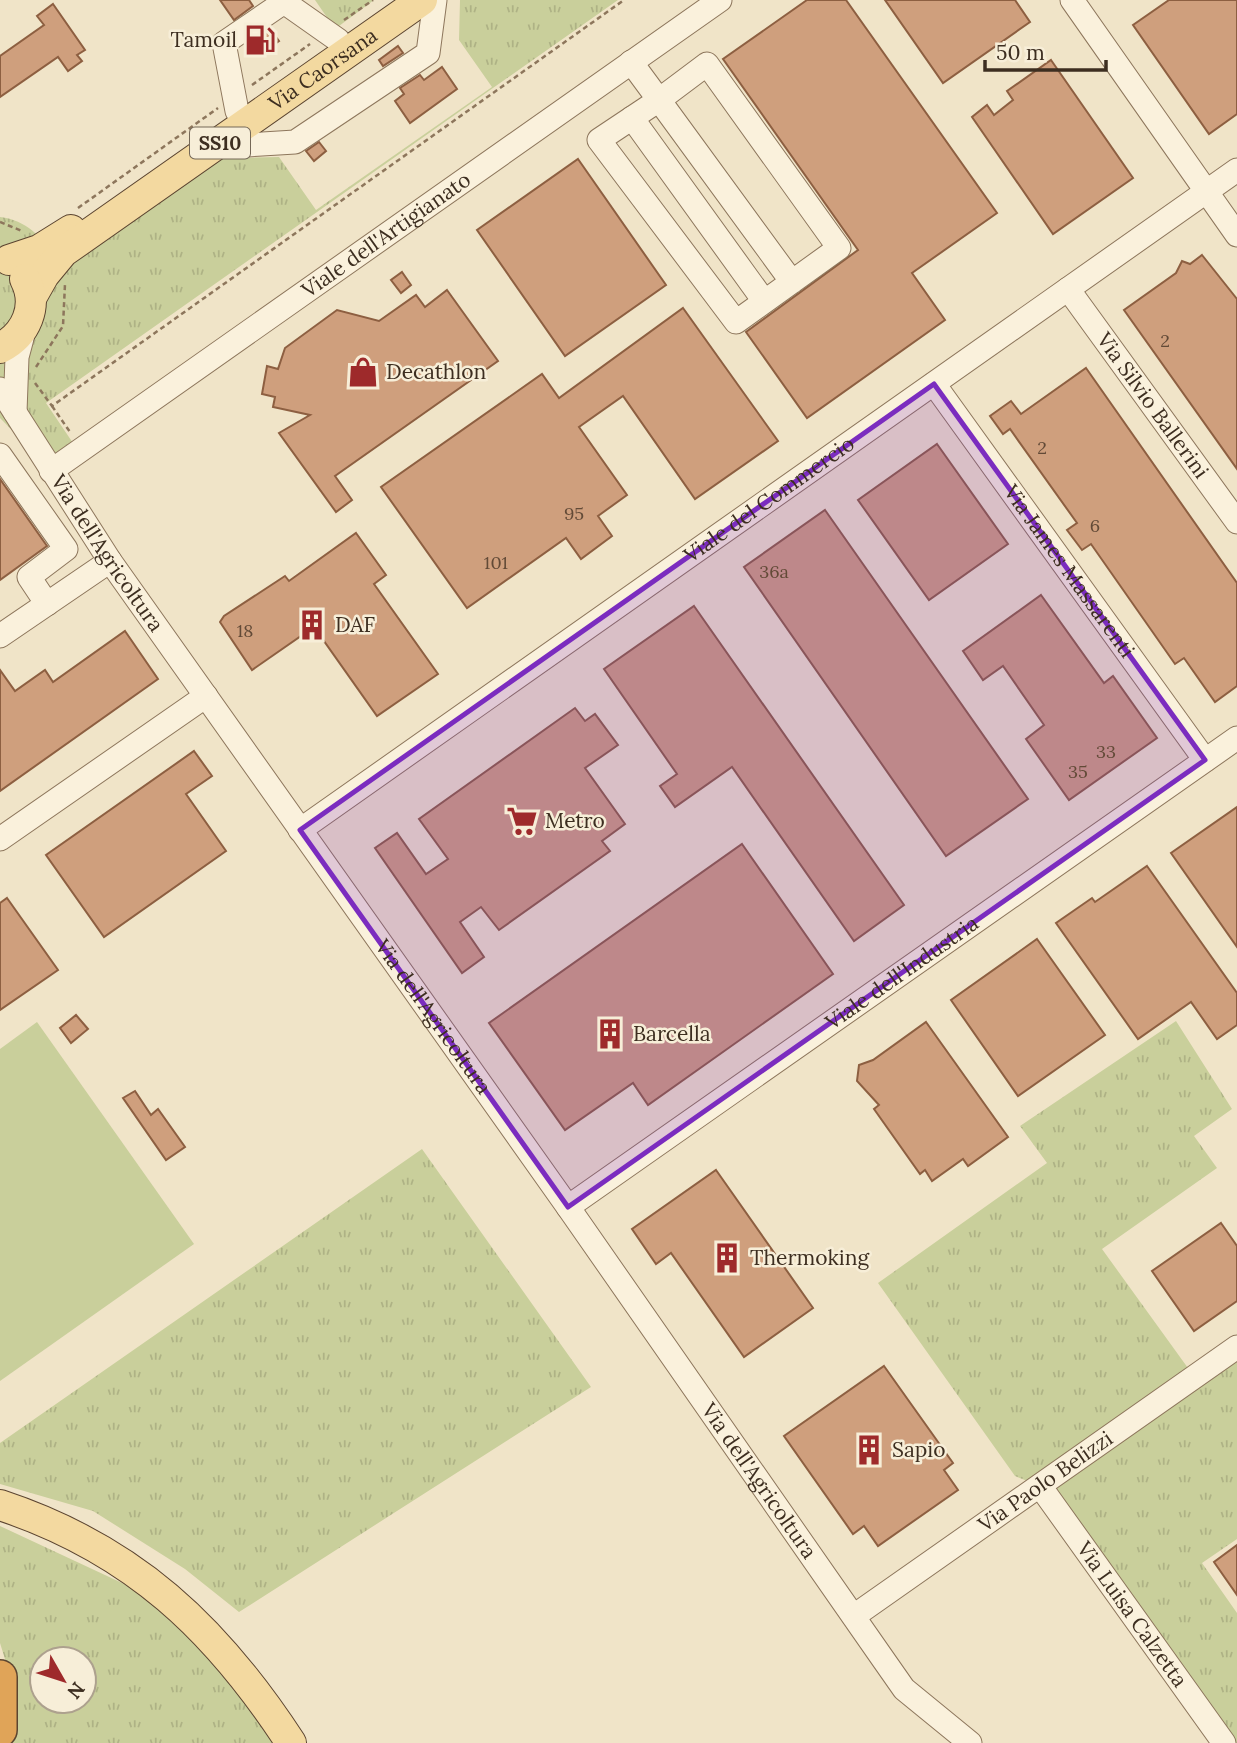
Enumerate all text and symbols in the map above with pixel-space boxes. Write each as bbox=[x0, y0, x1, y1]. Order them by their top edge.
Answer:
street label: Via Caorsana bbox=[262, 21, 383, 117]
fuel station icon: Tamoil bbox=[243, 23, 277, 57]
place label: Tamoil bbox=[171, 26, 237, 53]
scale bar bbox=[985, 28, 1106, 72]
text: 50 m bbox=[996, 39, 1045, 66]
road number: SS10 bbox=[190, 127, 250, 158]
street label: Viale dell'Artigianato bbox=[295, 166, 476, 304]
street label: Via Silvio Ballerini bbox=[1090, 326, 1215, 484]
house number: 2 bbox=[1160, 329, 1170, 352]
shop icon: Decathlon bbox=[346, 355, 380, 389]
place label: Decathlon bbox=[386, 358, 486, 385]
street label: Viale del Commercio bbox=[678, 430, 859, 569]
house number: 2 bbox=[1037, 436, 1047, 459]
street label: Via dell'Agricoltura bbox=[45, 468, 170, 637]
street label: Via James Massarenti bbox=[997, 478, 1141, 663]
house number: 95 bbox=[564, 502, 584, 525]
house number: 6 bbox=[1090, 514, 1100, 537]
house number: 101 bbox=[484, 551, 508, 574]
house number: 36a bbox=[759, 560, 789, 583]
building icon: DAF bbox=[295, 608, 329, 642]
place label: DAF bbox=[335, 611, 375, 638]
house number: 18 bbox=[237, 619, 253, 642]
house number: 33 bbox=[1096, 740, 1116, 763]
house number: 35 bbox=[1068, 760, 1088, 783]
supermarket icon: Metro bbox=[505, 804, 539, 838]
place label: Metro bbox=[545, 807, 605, 834]
street label: Viale dell'Industria bbox=[819, 909, 984, 1036]
street label: Via dell'Agricoltura bbox=[369, 933, 498, 1099]
building icon: Barcella bbox=[593, 1017, 627, 1051]
place label: Barcella bbox=[633, 1020, 711, 1047]
building icon: Thermoking bbox=[710, 1241, 744, 1275]
place label: Thermoking bbox=[750, 1244, 869, 1271]
street label: Via dell'Agricoltura bbox=[695, 1397, 823, 1564]
street label: Via Paolo Belizzi bbox=[972, 1424, 1118, 1538]
building icon: Sapio bbox=[852, 1433, 886, 1467]
place label: Sapio bbox=[892, 1436, 945, 1463]
street label: Via Luisa Calzetta bbox=[1071, 1535, 1194, 1692]
north arrow bbox=[28, 1645, 98, 1715]
text: N bbox=[62, 1677, 90, 1704]

